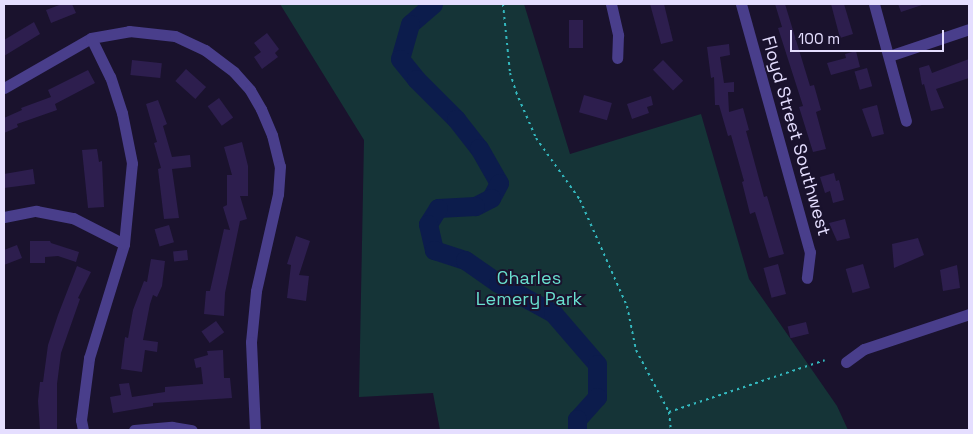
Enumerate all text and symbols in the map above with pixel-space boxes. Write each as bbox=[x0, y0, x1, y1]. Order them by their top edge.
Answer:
scale bar bbox=[793, 20, 947, 52]
text: 100 m bbox=[798, 29, 840, 48]
street label: Floyd Street Southwest bbox=[757, 34, 835, 238]
park label: Charles Lemery Park bbox=[476, 268, 582, 310]

